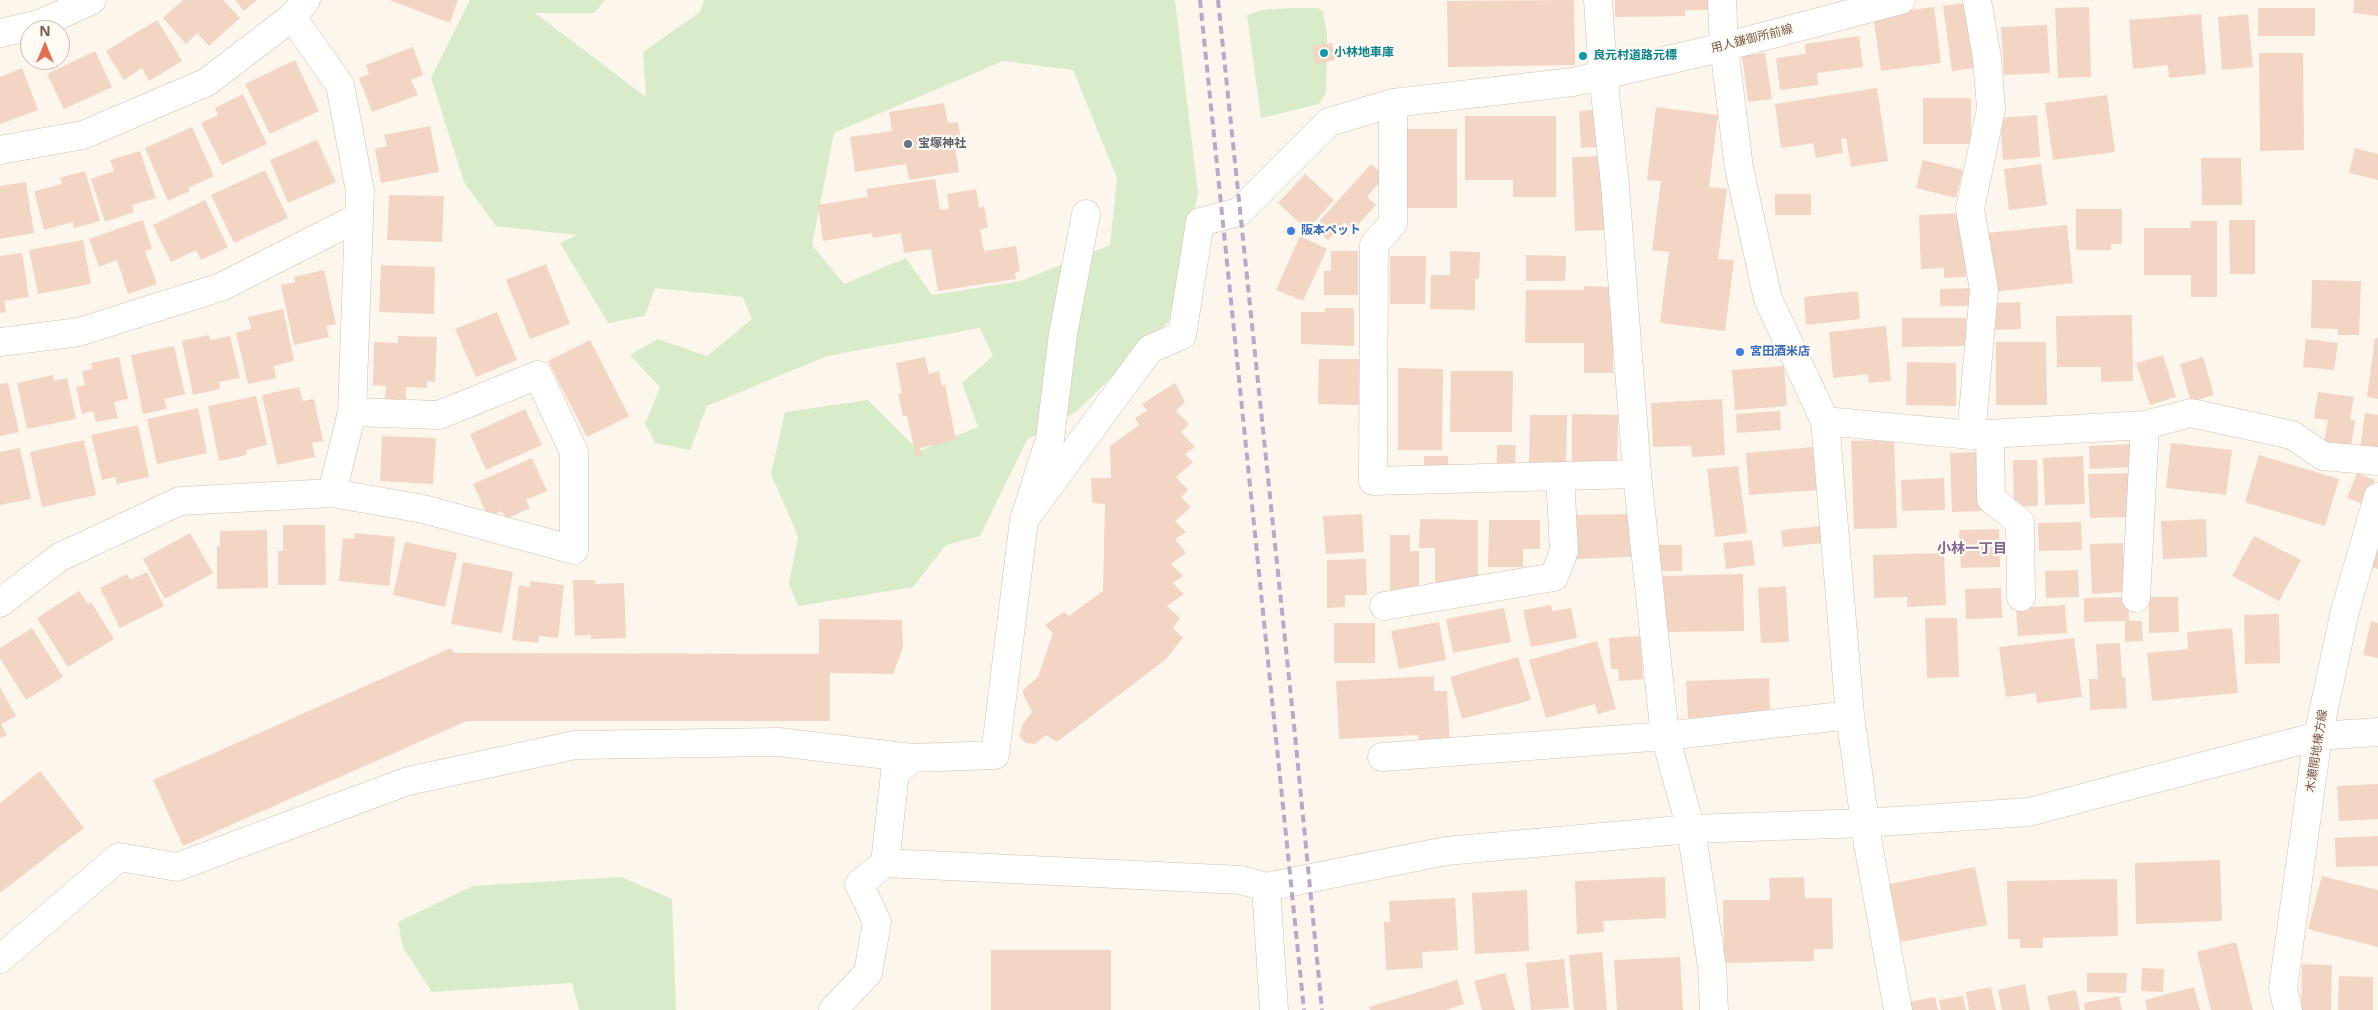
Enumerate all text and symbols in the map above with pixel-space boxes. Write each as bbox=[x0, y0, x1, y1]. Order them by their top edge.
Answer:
north arrow bbox=[20, 20, 70, 70]
text: N bbox=[39, 21, 51, 40]
street label: 用人鎌御所前線 bbox=[1710, 22, 1794, 56]
place label: 小林地車庫 bbox=[1334, 46, 1394, 60]
marker: 小林地車庫 bbox=[1318, 47, 1330, 59]
place label: 良元村道路元標 bbox=[1593, 49, 1677, 63]
marker: 良元村道路元標 bbox=[1577, 50, 1589, 62]
place label: 宝塚神社 bbox=[918, 137, 966, 151]
marker: 宝塚神社 bbox=[902, 138, 914, 150]
place label: 阪本ペット bbox=[1301, 224, 1361, 238]
marker: 阪本ペット bbox=[1285, 225, 1297, 237]
place label: 宮田酒米店 bbox=[1750, 345, 1810, 359]
marker: 宮田酒米店 bbox=[1734, 346, 1746, 358]
district label: 小林一丁目 bbox=[1937, 541, 2007, 557]
street label: 木瀬開地棟方線 bbox=[2303, 708, 2331, 794]

